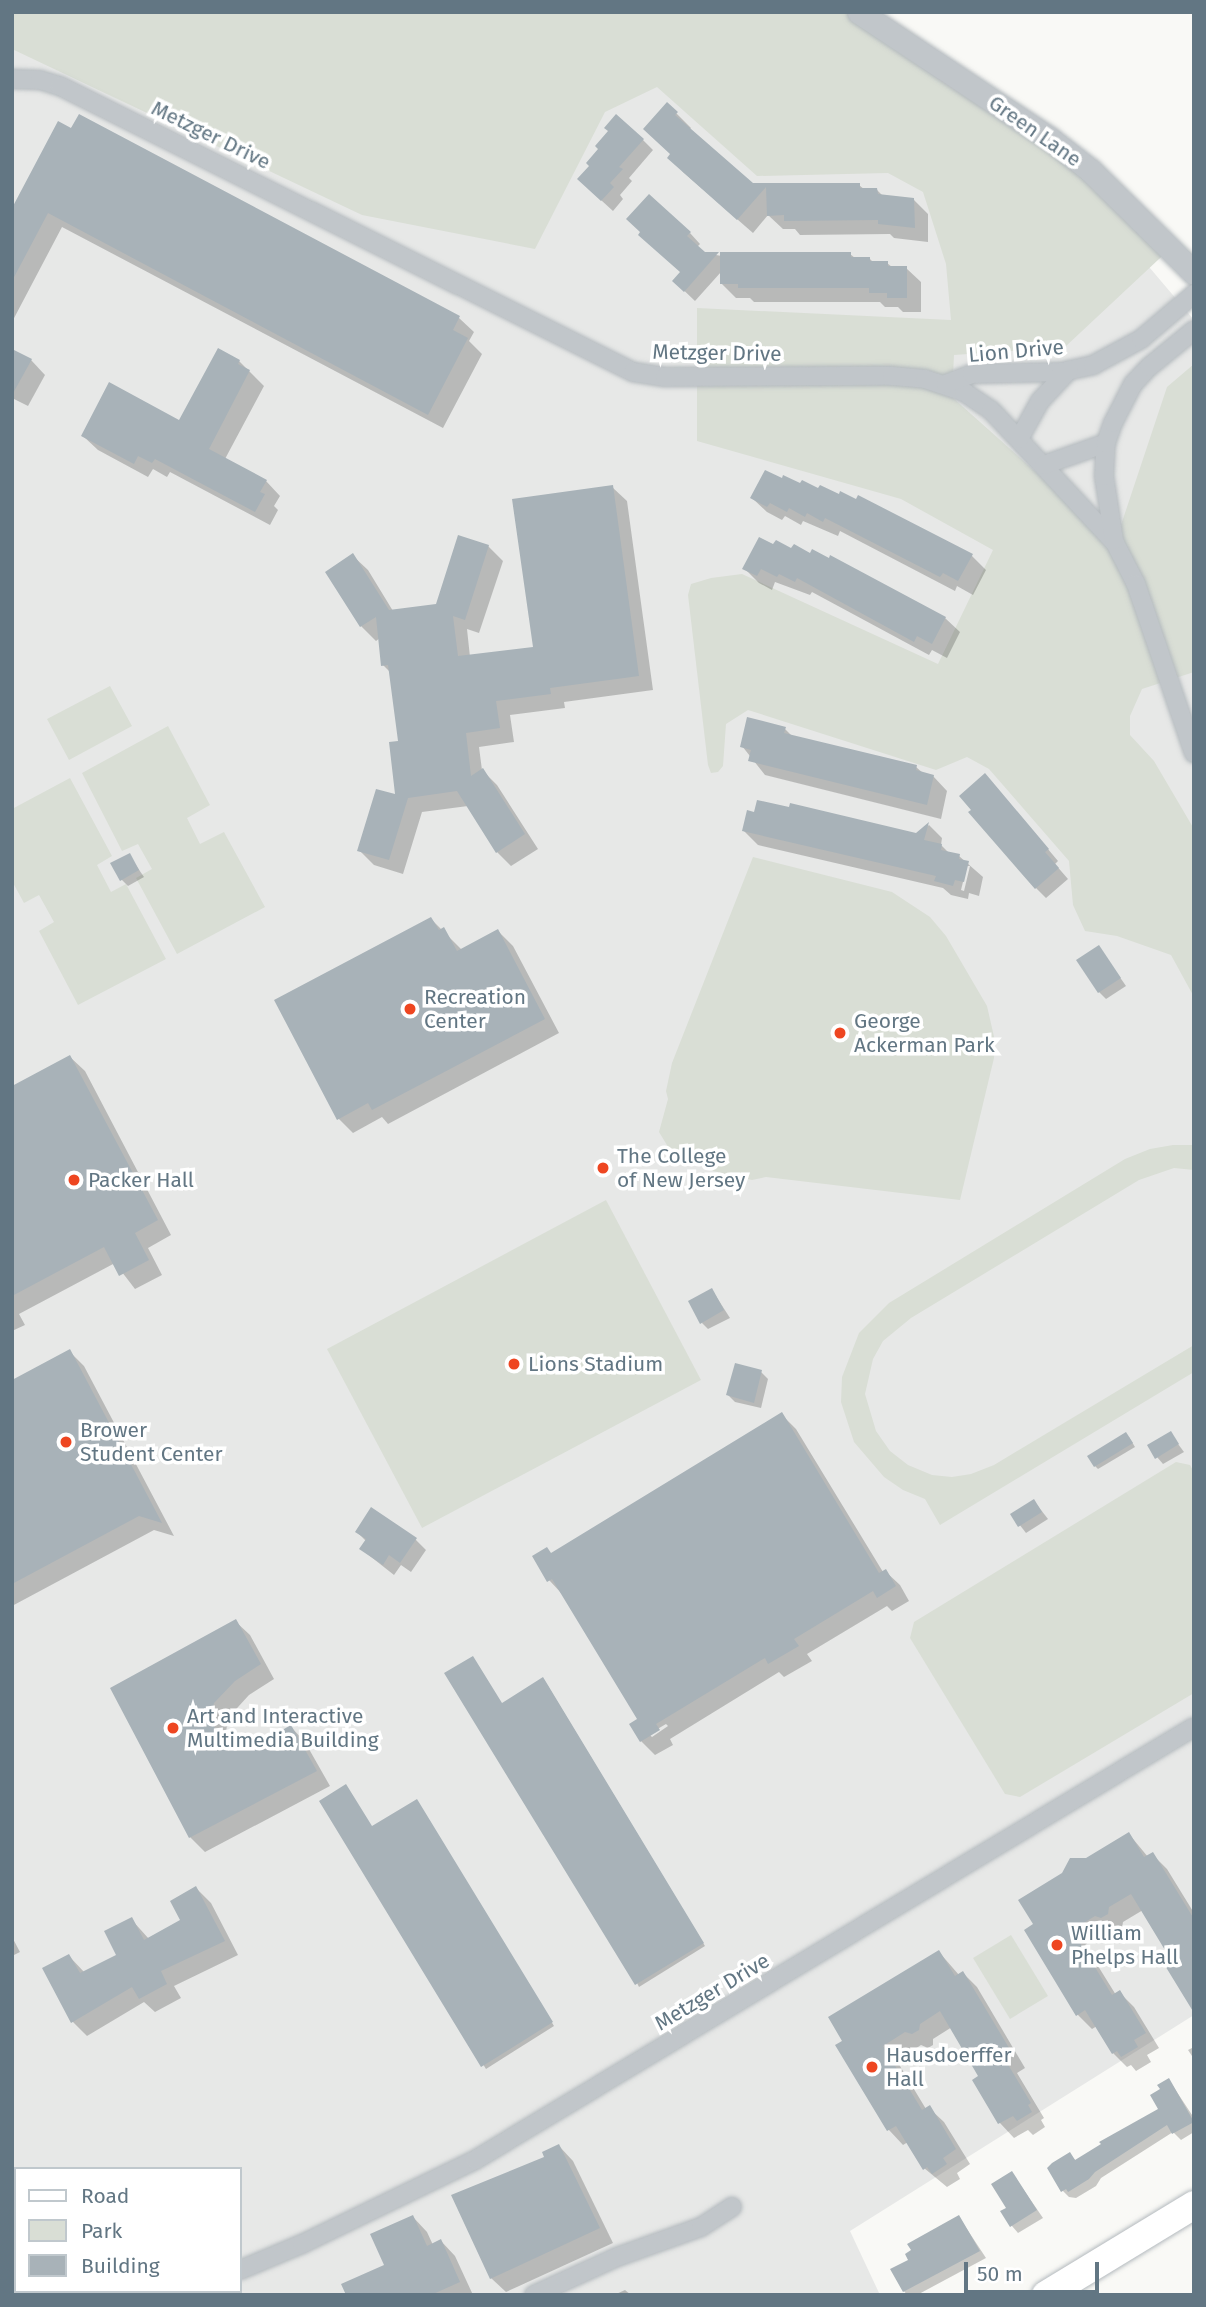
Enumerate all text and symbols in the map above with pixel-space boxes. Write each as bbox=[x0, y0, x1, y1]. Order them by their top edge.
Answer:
street label: Green Lane bbox=[984, 90, 1086, 172]
street label: Metzger Drive bbox=[147, 95, 275, 175]
street label: Lion Drive bbox=[967, 334, 1065, 368]
street label: Metzger Drive bbox=[652, 339, 782, 367]
place label: Recreation Center bbox=[424, 984, 526, 1034]
marker: Recreation Center bbox=[402, 1001, 418, 1017]
place label: George Ackerman Park bbox=[854, 1008, 995, 1058]
marker: George Ackerman Park bbox=[832, 1025, 848, 1041]
place label: The College of New Jersey bbox=[617, 1143, 745, 1193]
marker: The College of New Jersey bbox=[595, 1160, 611, 1176]
place label: Packer Hall bbox=[88, 1167, 194, 1193]
marker: Packer Hall bbox=[66, 1172, 82, 1188]
place label: Lions Stadium bbox=[528, 1351, 663, 1377]
marker: Lions Stadium bbox=[506, 1356, 522, 1372]
place label: Brower Student Center bbox=[80, 1417, 223, 1467]
marker: Brower Student Center bbox=[58, 1434, 74, 1450]
place label: Art and Interactive Multimedia Building bbox=[187, 1703, 379, 1753]
marker: Art and Interactive Multimedia Building bbox=[165, 1720, 181, 1736]
place label: William Phelps Hall bbox=[1071, 1920, 1178, 1970]
marker: William Phelps Hall bbox=[1049, 1937, 1065, 1953]
street label: Metzger Drive bbox=[650, 1948, 774, 2036]
place label: Hausdoerffer Hall bbox=[886, 2042, 1012, 2092]
marker: Hausdoerffer Hall bbox=[864, 2059, 880, 2075]
legend bbox=[14, 2167, 242, 2293]
text: Road bbox=[81, 2183, 129, 2209]
text: Park bbox=[81, 2218, 122, 2244]
scale bar bbox=[968, 2248, 1103, 2292]
text: Building bbox=[81, 2253, 160, 2279]
text: 50 m bbox=[977, 2261, 1023, 2287]

